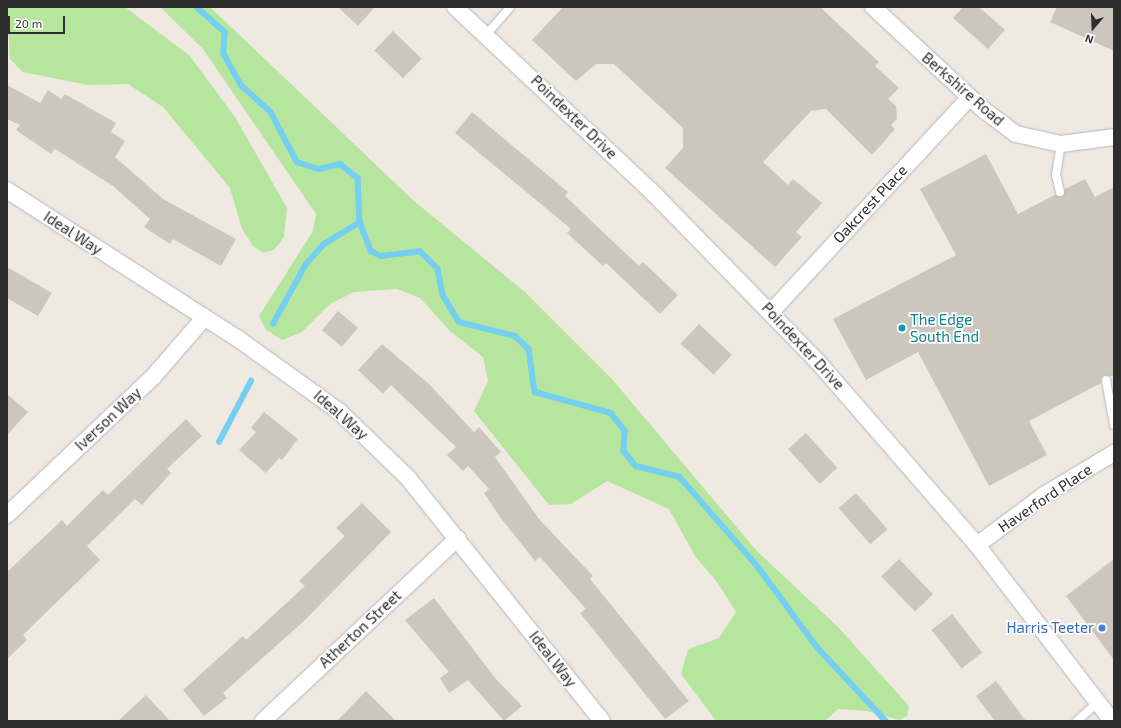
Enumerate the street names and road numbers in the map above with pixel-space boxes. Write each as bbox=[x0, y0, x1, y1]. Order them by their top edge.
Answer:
street label: Berkshire Road bbox=[918, 48, 1008, 130]
street label: Poindexter Drive bbox=[527, 71, 621, 163]
street label: Oakcrest Place bbox=[829, 161, 911, 247]
street label: Ideal Way bbox=[40, 207, 106, 259]
street label: Poindexter Drive bbox=[758, 299, 848, 393]
street label: Iverson Way bbox=[71, 384, 145, 454]
street label: Ideal Way bbox=[310, 386, 372, 444]
street label: Haverford Place bbox=[995, 460, 1095, 536]
street label: Atherton Street bbox=[315, 586, 405, 672]
street label: Ideal Way bbox=[525, 627, 581, 691]

